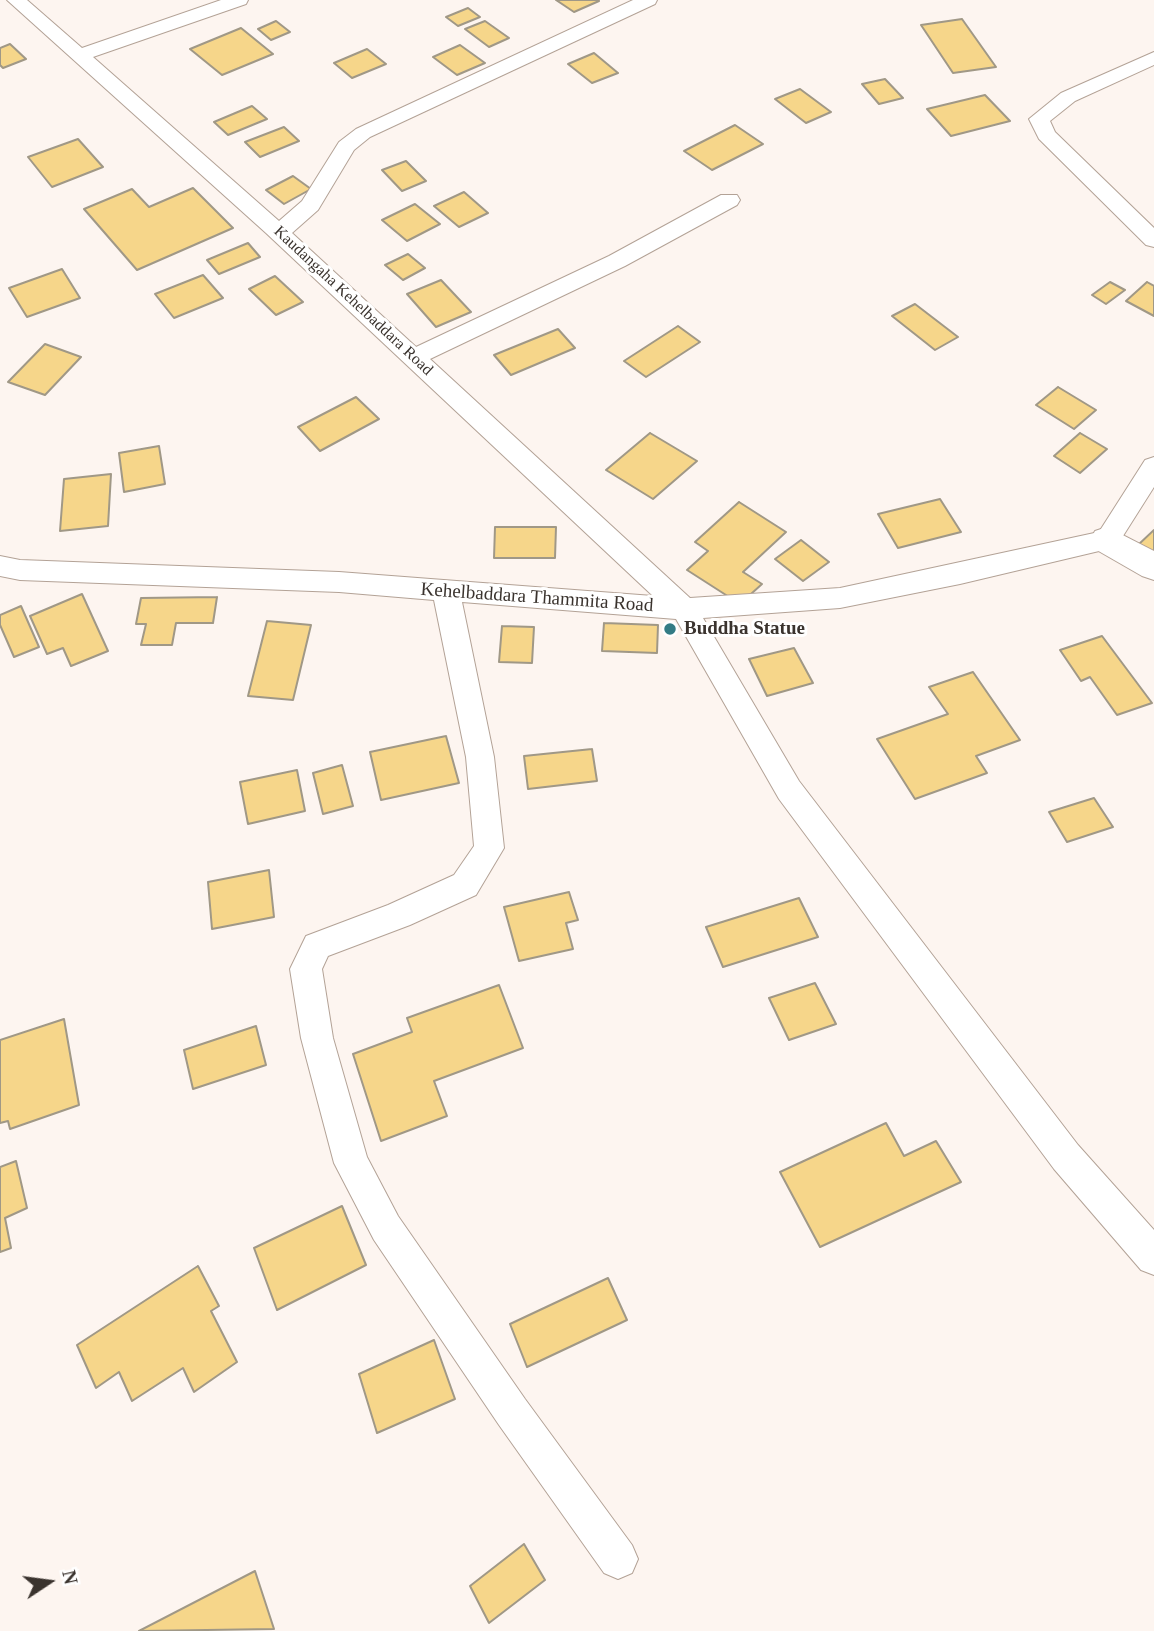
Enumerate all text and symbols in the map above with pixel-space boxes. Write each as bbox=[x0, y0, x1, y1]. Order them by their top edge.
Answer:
street label: Kaudangaha Kehelbaddara Road bbox=[269, 222, 437, 380]
street label: Kehelbaddara Thammita Road bbox=[420, 578, 654, 618]
place label: Buddha Statue bbox=[684, 618, 805, 640]
marker: Buddha Statue bbox=[662, 621, 678, 637]
north arrow bbox=[14, 1547, 84, 1617]
text: N bbox=[58, 1568, 82, 1586]

